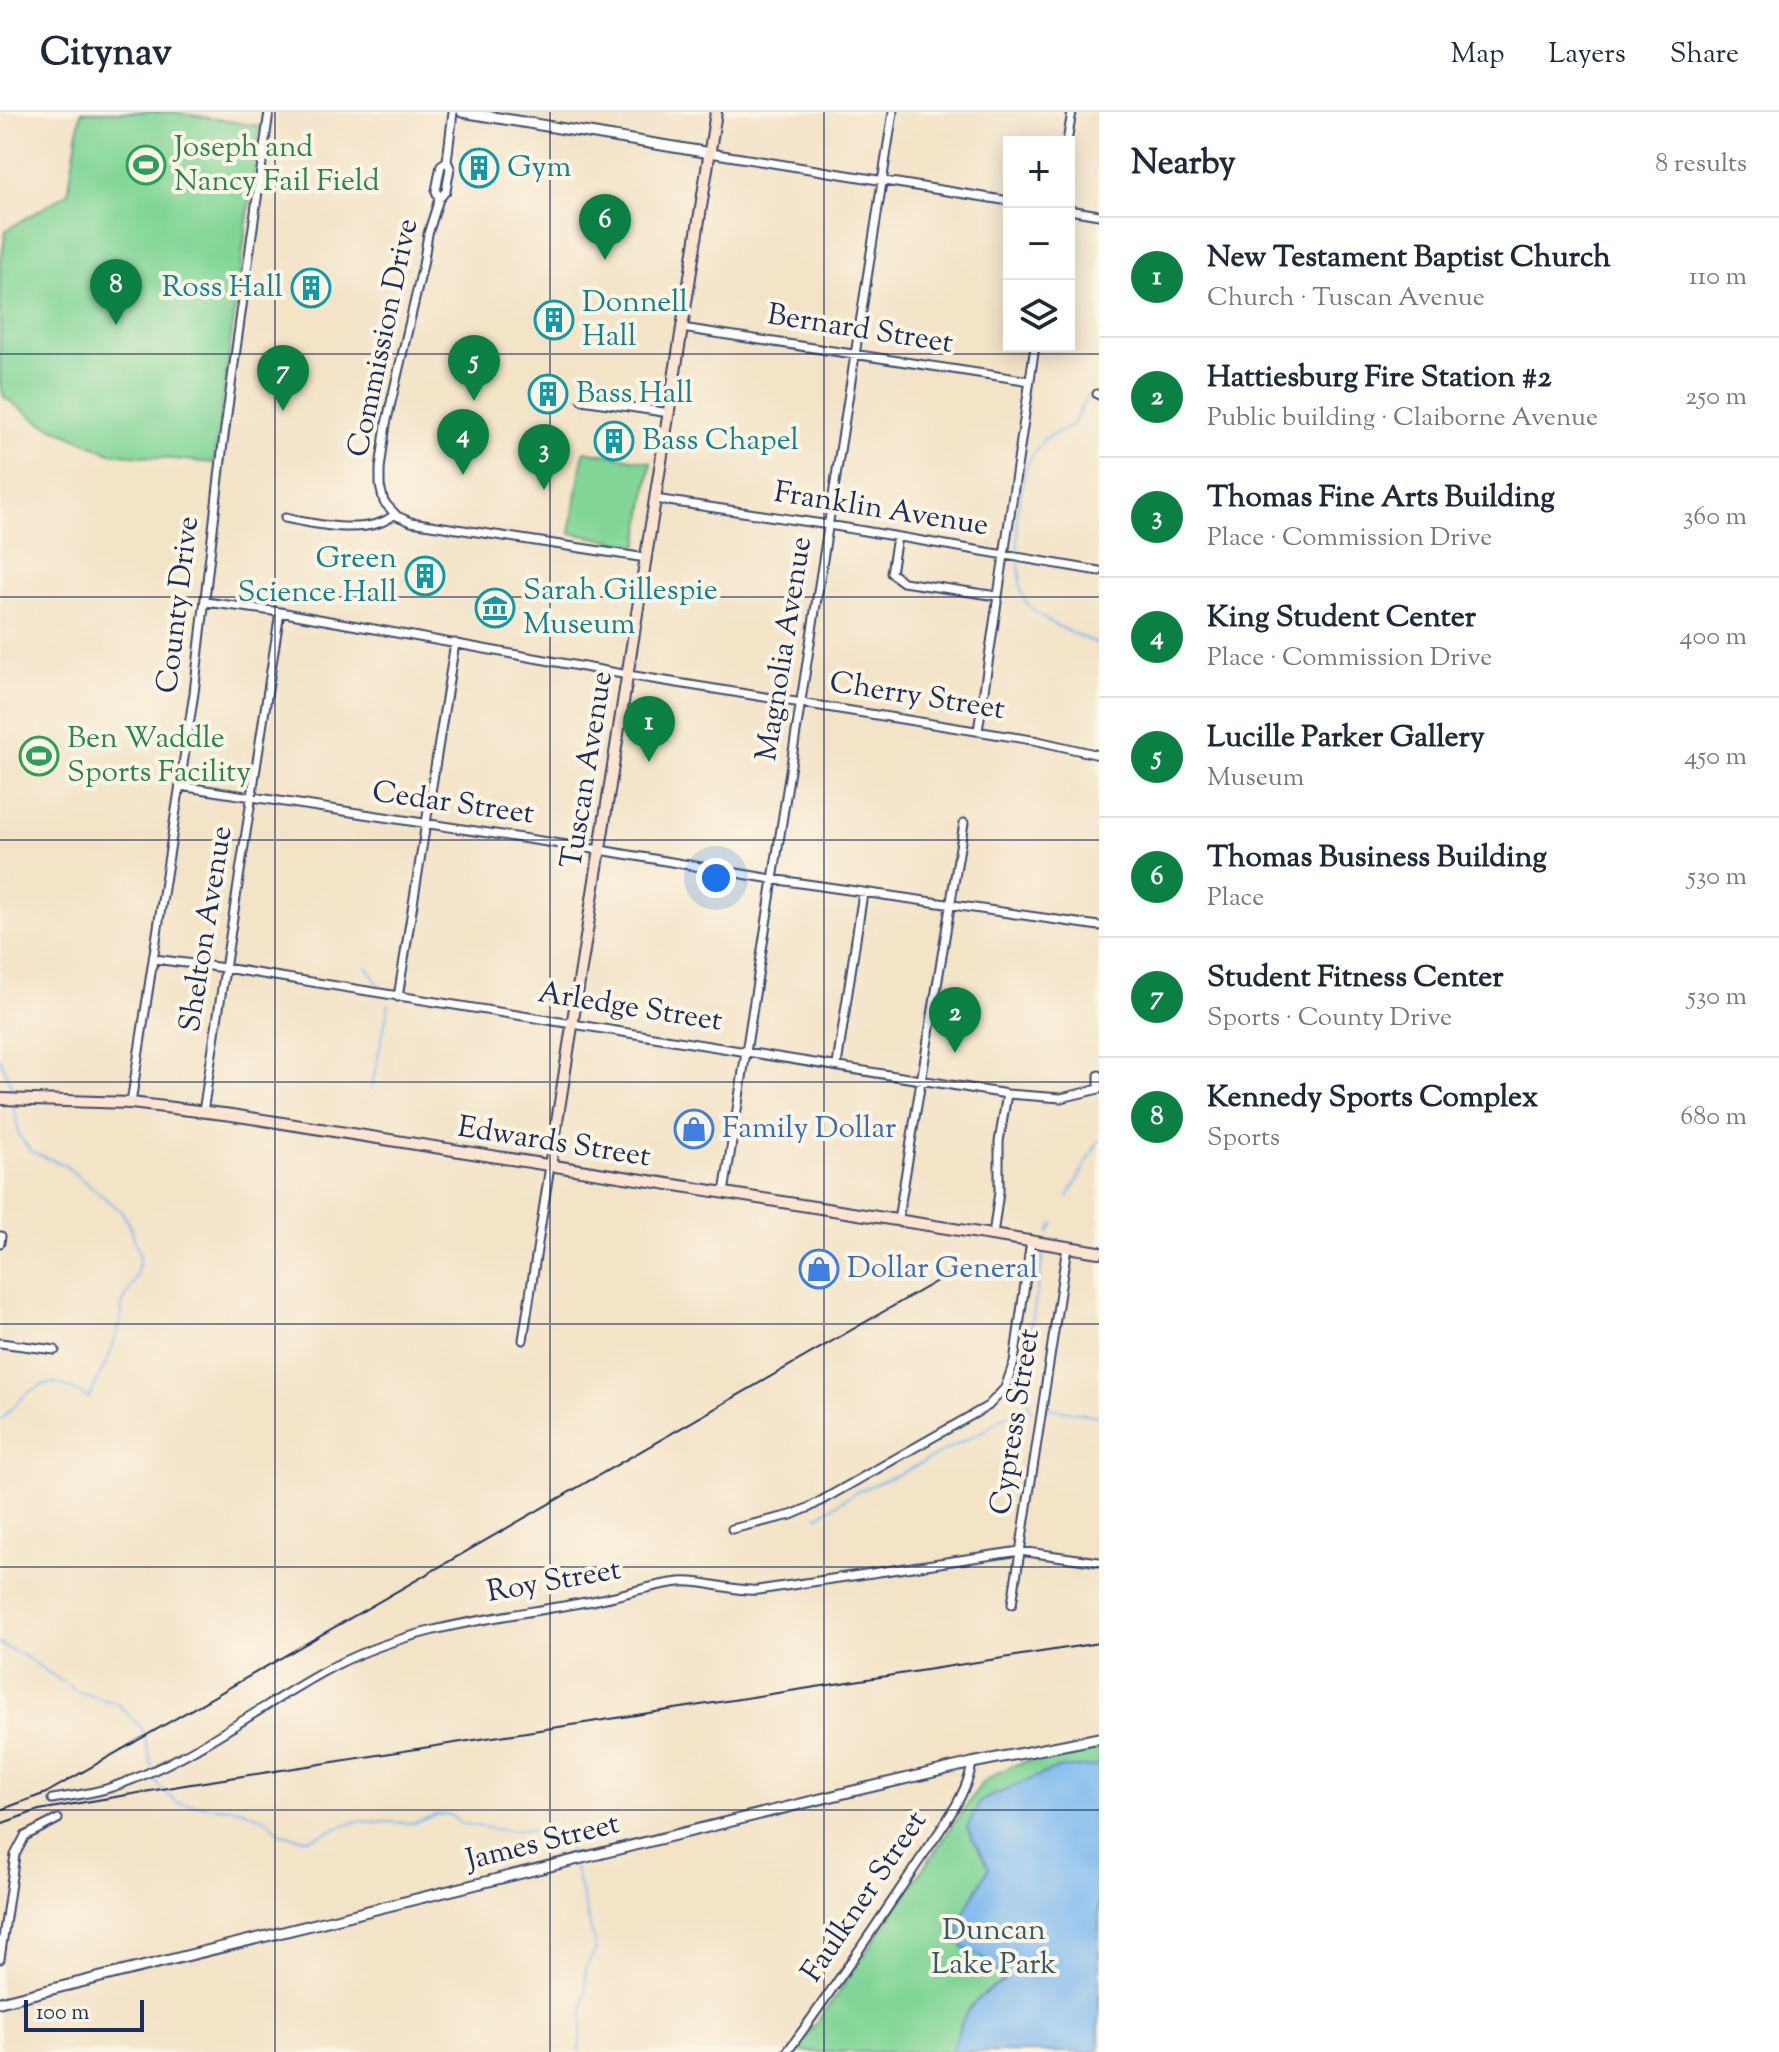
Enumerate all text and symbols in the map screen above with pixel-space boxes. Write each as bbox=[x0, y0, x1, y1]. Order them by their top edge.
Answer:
text: Citynav bbox=[40, 28, 172, 82]
text: Map bbox=[1451, 35, 1504, 75]
text: Layers bbox=[1548, 35, 1626, 75]
text: Share bbox=[1670, 35, 1739, 75]
place label: Joseph and Nancy Fail Field bbox=[172, 127, 380, 204]
map controls bbox=[1003, 136, 1075, 352]
button: + bbox=[1003, 136, 1075, 208]
text: Nearby bbox=[1131, 140, 1236, 189]
sports icon: Joseph and Nancy Fail Field bbox=[125, 144, 167, 186]
text: 8 results bbox=[1655, 146, 1747, 183]
building icon: Gym bbox=[458, 147, 500, 189]
place label: Gym bbox=[507, 147, 571, 190]
pin: 6 bbox=[579, 194, 631, 260]
button: − bbox=[1003, 208, 1075, 280]
street label: Commission Drive bbox=[338, 215, 430, 461]
text: New Testament Baptist Church bbox=[1207, 237, 1611, 280]
pin: 8 bbox=[90, 259, 142, 325]
text: 1 bbox=[1153, 259, 1161, 296]
text: 110 m bbox=[1689, 259, 1747, 296]
place label: Ross Hall bbox=[162, 267, 283, 310]
building icon: Ross Hall bbox=[290, 267, 332, 309]
button: layers bbox=[1003, 280, 1075, 352]
text: Church · Tuscan Avenue bbox=[1207, 280, 1485, 317]
place label: Donnell Hall bbox=[582, 282, 688, 359]
street label: Bernard Street bbox=[764, 294, 956, 366]
building icon: Donnell Hall bbox=[533, 299, 575, 341]
pin: 5 bbox=[448, 335, 500, 401]
pin: 7 bbox=[257, 345, 309, 411]
text: Hattiesburg Fire Station #2 bbox=[1207, 357, 1552, 400]
building icon: Bass Hall bbox=[527, 373, 569, 415]
place label: Bass Hall bbox=[576, 373, 693, 416]
text: 2 bbox=[1151, 379, 1163, 416]
text: 250 m bbox=[1685, 379, 1747, 416]
text: Public building · Claiborne Avenue bbox=[1207, 400, 1598, 437]
pin: 4 bbox=[437, 409, 489, 475]
building icon: Bass Chapel bbox=[593, 420, 635, 462]
place label: Bass Chapel bbox=[642, 420, 799, 463]
pin: 3 bbox=[518, 424, 570, 490]
street label: Franklin Avenue bbox=[771, 472, 991, 548]
text: Thomas Fine Arts Building bbox=[1207, 477, 1555, 520]
text: 3 bbox=[1152, 499, 1162, 536]
text: 360 m bbox=[1683, 499, 1747, 536]
street label: County Drive bbox=[147, 514, 211, 696]
text: Place · Commission Drive bbox=[1207, 520, 1492, 557]
street label: Magnolia Avenue bbox=[746, 534, 824, 764]
place label: Green Science Hall bbox=[238, 538, 397, 615]
building icon: Green Science Hall bbox=[404, 555, 446, 597]
place label: Sarah Gillespie Museum bbox=[523, 570, 718, 647]
museum icon: Sarah Gillespie Museum bbox=[474, 587, 516, 629]
text: King Student Center bbox=[1207, 597, 1476, 640]
text: 4 bbox=[1150, 619, 1164, 656]
text: 400 m bbox=[1680, 619, 1747, 656]
text: Place · Commission Drive bbox=[1207, 640, 1492, 677]
street label: Cherry Street bbox=[826, 662, 1008, 732]
street label: Tuscan Avenue bbox=[551, 668, 625, 872]
pin: 1 bbox=[623, 696, 675, 762]
text: Lucille Parker Gallery bbox=[1207, 717, 1485, 760]
place label: Ben Waddle Sports Facility bbox=[67, 718, 251, 795]
sports icon: Ben Waddle Sports Facility bbox=[18, 735, 60, 777]
text: 5 bbox=[1153, 739, 1161, 776]
text: 450 m bbox=[1684, 739, 1747, 776]
text: Museum bbox=[1207, 760, 1304, 797]
street label: Cedar Street bbox=[369, 771, 537, 837]
street label: Shelton Avenue bbox=[169, 823, 245, 1035]
text: Thomas Business Building bbox=[1207, 837, 1547, 880]
your location bbox=[696, 858, 736, 898]
text: 6 bbox=[1151, 859, 1163, 896]
text: 530 m bbox=[1687, 859, 1747, 896]
text: Place bbox=[1207, 880, 1264, 917]
text: Student Fitness Center bbox=[1207, 957, 1504, 1000]
street label: Arledge Street bbox=[535, 972, 725, 1044]
text: 7 bbox=[1150, 979, 1164, 1016]
text: 530 m bbox=[1687, 979, 1747, 1016]
pin: 2 bbox=[929, 987, 981, 1053]
text: Sports · County Drive bbox=[1207, 1000, 1452, 1037]
text: Kennedy Sports Complex bbox=[1207, 1077, 1538, 1120]
text: 8 bbox=[1150, 1099, 1164, 1136]
text: 680 m bbox=[1680, 1099, 1747, 1136]
street label: Edwards Street bbox=[455, 1107, 653, 1179]
shop icon: Family Dollar bbox=[673, 1108, 715, 1150]
place label: Family Dollar bbox=[722, 1108, 896, 1151]
text: Sports bbox=[1207, 1120, 1280, 1157]
shop icon: Dollar General bbox=[798, 1248, 840, 1290]
place label: Dollar General bbox=[847, 1248, 1038, 1291]
street label: Cypress Street bbox=[980, 1326, 1052, 1518]
street label: Roy Street bbox=[484, 1549, 624, 1615]
street label: James Street bbox=[460, 1803, 624, 1883]
street label: Faulkner Street bbox=[792, 1803, 938, 1991]
park label: Duncan Lake Park bbox=[931, 1910, 1057, 1987]
scale bar bbox=[24, 1996, 144, 2032]
text: 100 m bbox=[36, 1998, 89, 2030]

